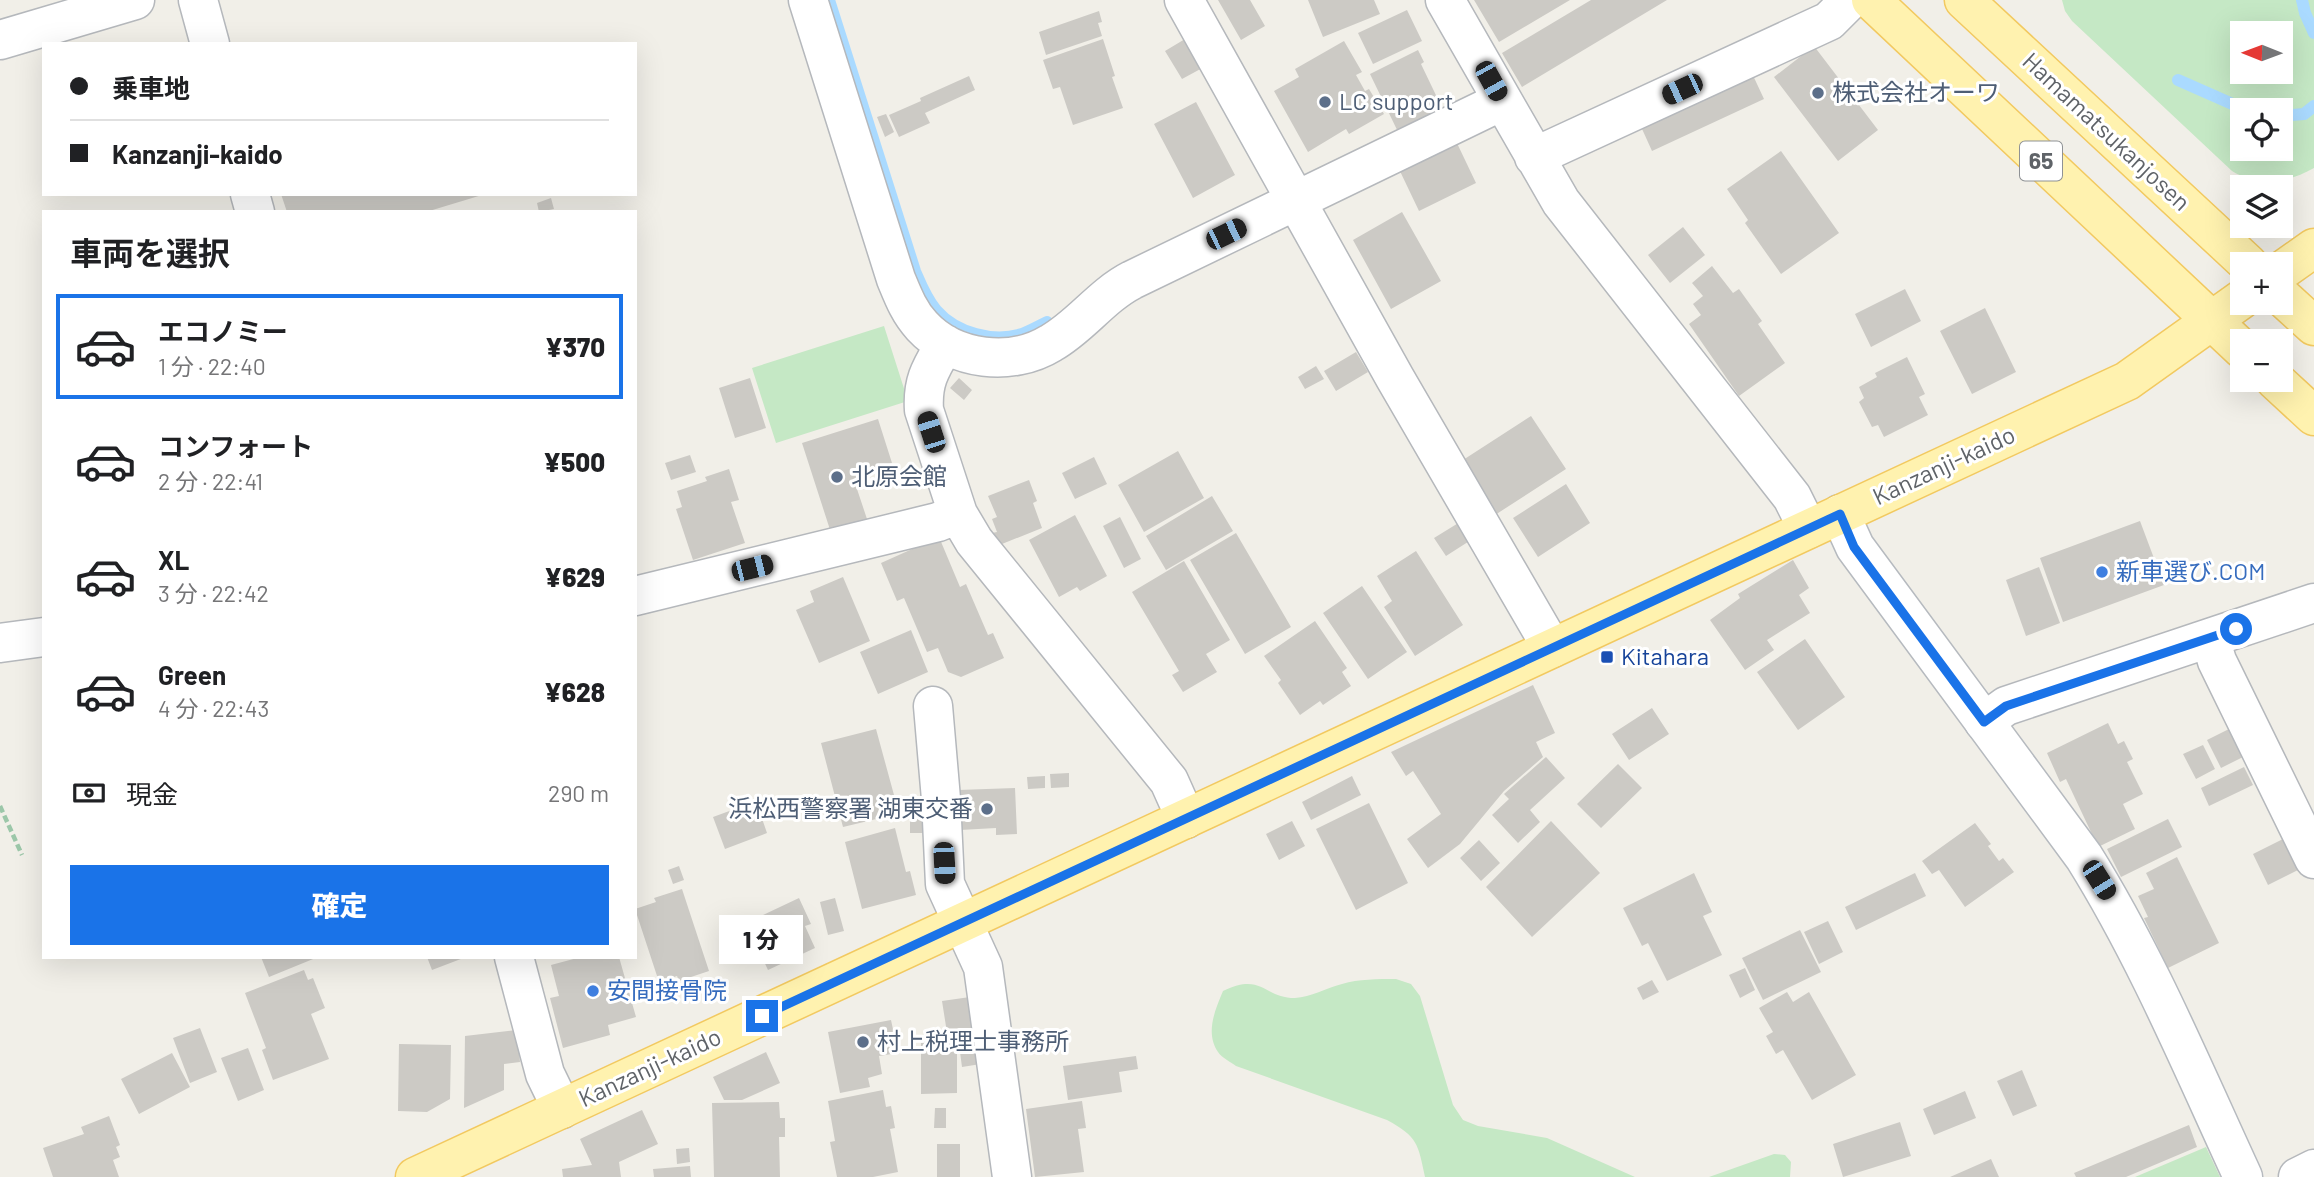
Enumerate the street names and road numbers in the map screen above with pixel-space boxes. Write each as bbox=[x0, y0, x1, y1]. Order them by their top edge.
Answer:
street label: Hamamatsukanjosen bbox=[2017, 46, 2197, 216]
road number: 65 bbox=[2020, 142, 2062, 180]
street label: Kanzanji-kaido bbox=[1868, 419, 2019, 510]
street label: Kanzanji-kaido bbox=[574, 1021, 725, 1112]

